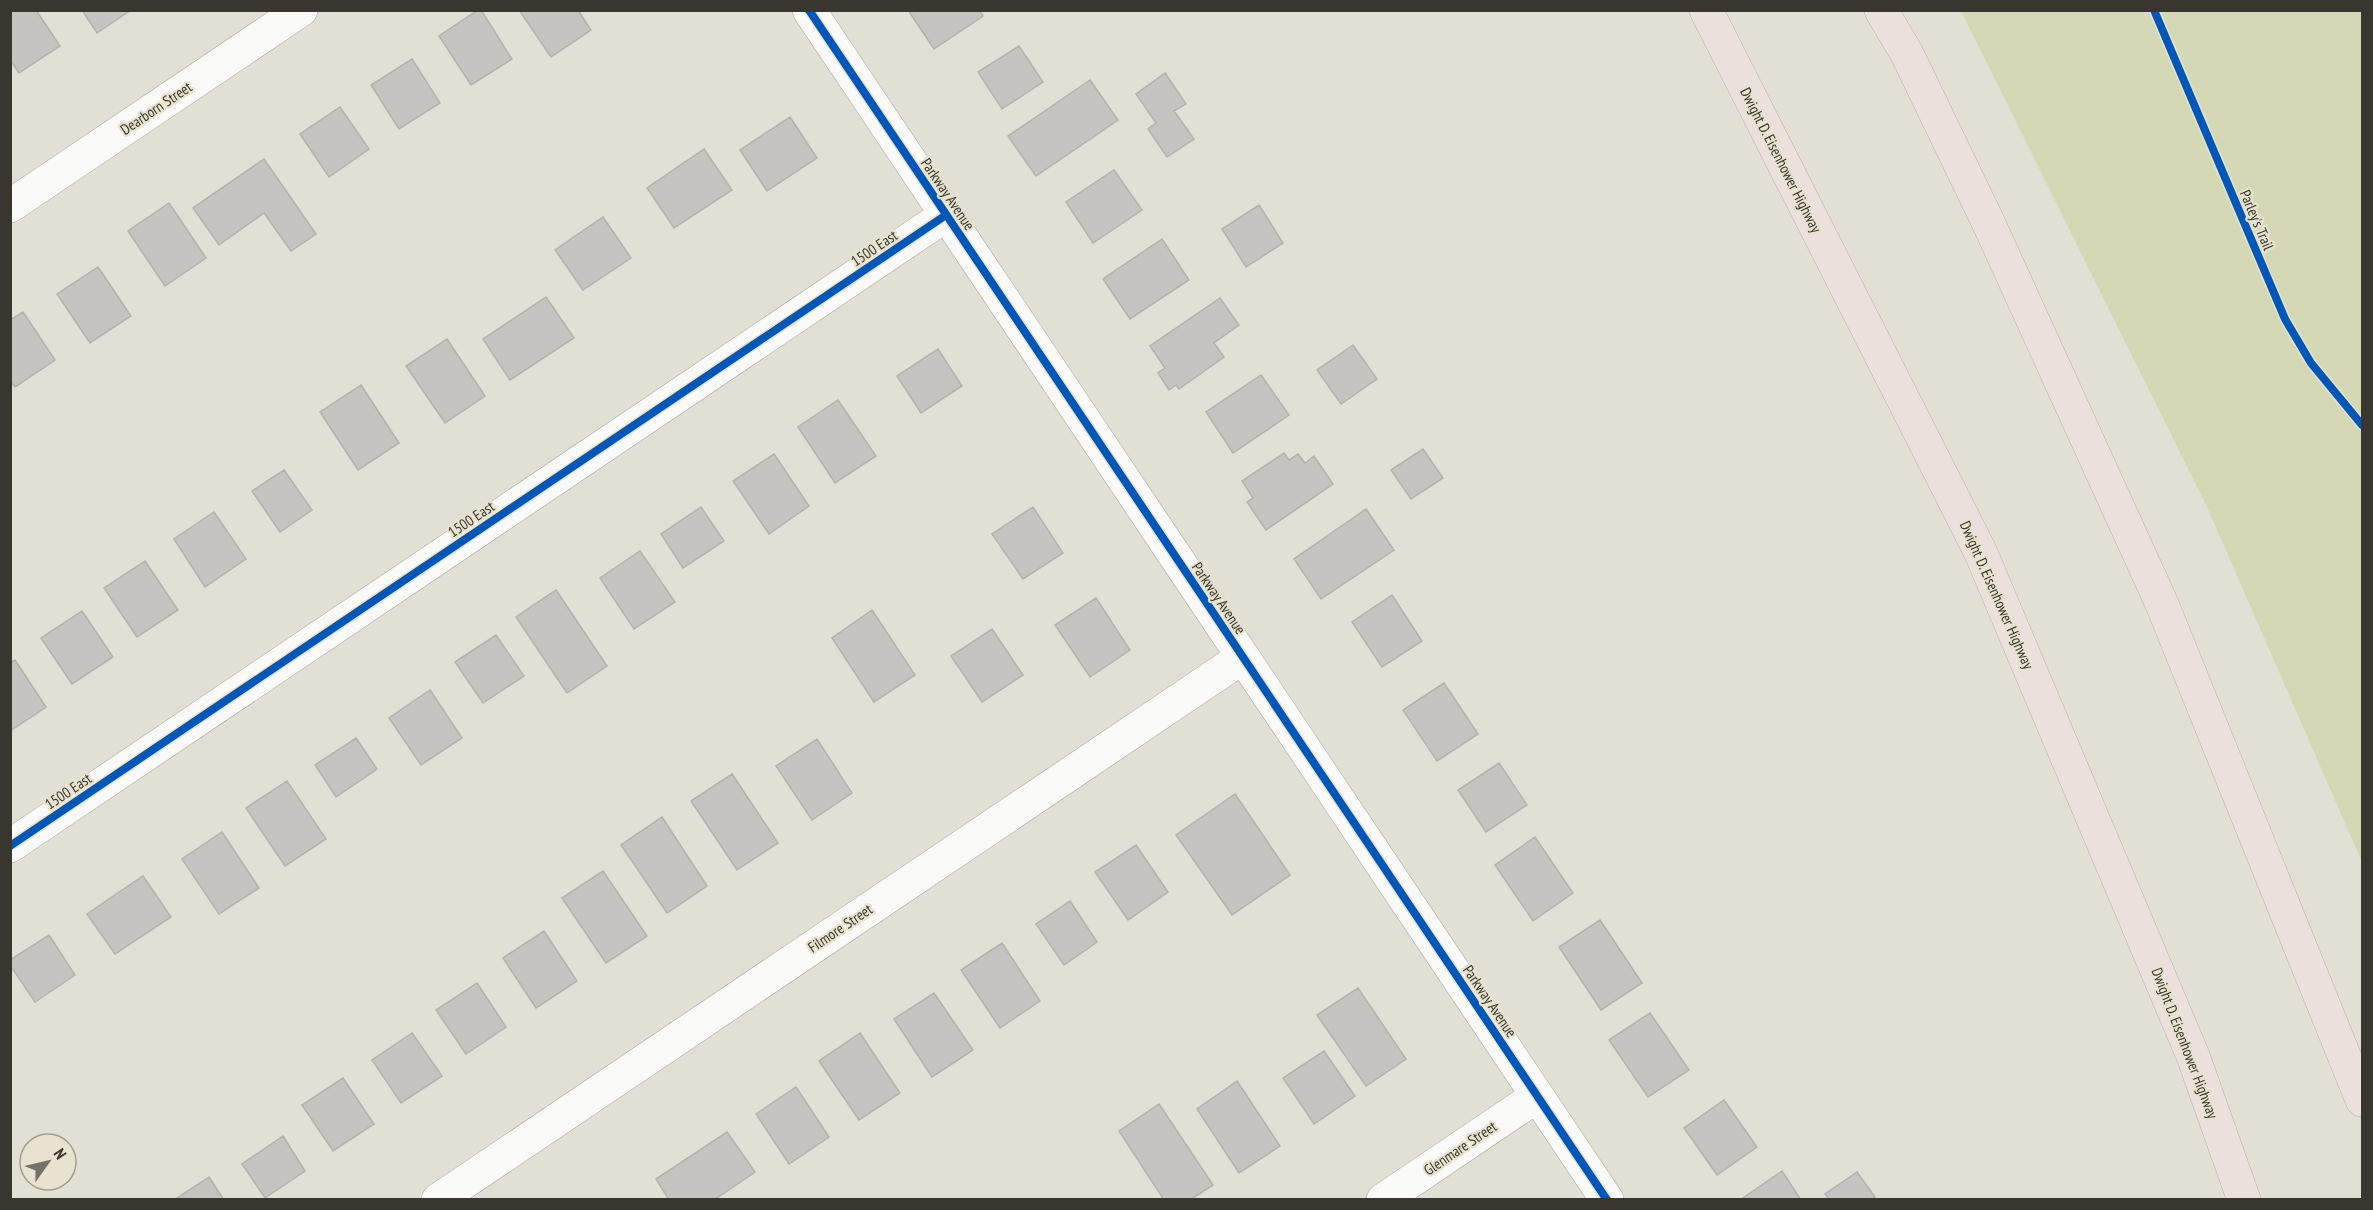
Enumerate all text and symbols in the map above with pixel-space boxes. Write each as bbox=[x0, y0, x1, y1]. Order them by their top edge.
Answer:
street label: Dearborn Street bbox=[117, 77, 195, 139]
street label: Dwight D. Eisenhower Highway bbox=[1736, 84, 1826, 236]
street label: Parkway Avenue bbox=[917, 154, 979, 234]
street label: Parley's Trail bbox=[2236, 187, 2278, 253]
street label: 1500 East bbox=[847, 226, 901, 270]
street label: 1500 East bbox=[444, 497, 498, 541]
street label: Dwight D. Eisenhower Highway bbox=[1956, 518, 2038, 672]
street label: Parkway Avenue bbox=[1188, 558, 1250, 638]
street label: 1500 East bbox=[41, 769, 95, 813]
street label: Filmore Street bbox=[804, 900, 876, 956]
street label: Parkway Avenue bbox=[1459, 961, 1521, 1041]
street label: Dwight D. Eisenhower Highway bbox=[2147, 965, 2223, 1122]
street label: Glenmare Street bbox=[1420, 1117, 1500, 1179]
north arrow bbox=[18, 1132, 78, 1192]
text: N bbox=[50, 1144, 71, 1163]

